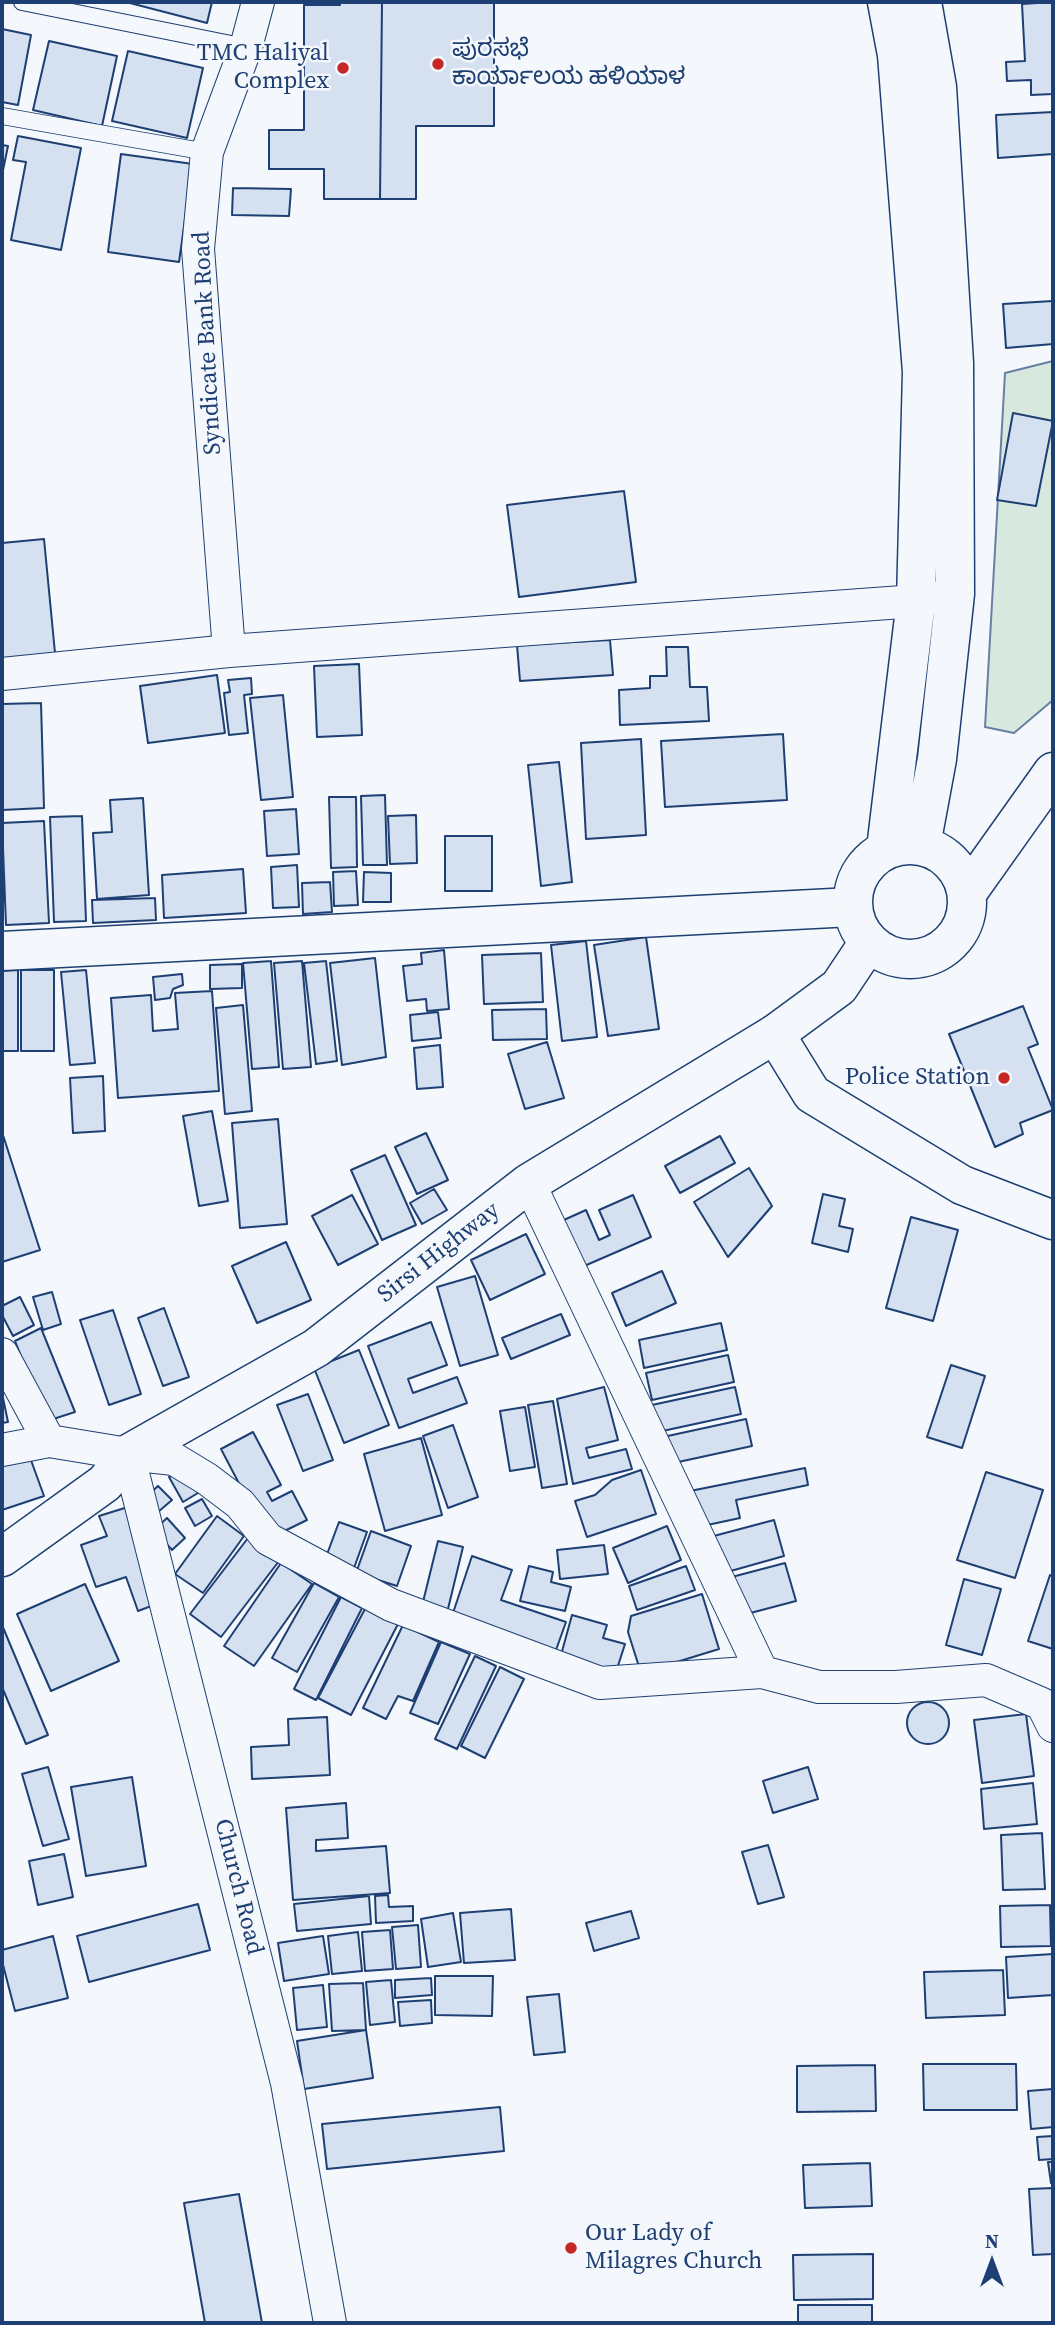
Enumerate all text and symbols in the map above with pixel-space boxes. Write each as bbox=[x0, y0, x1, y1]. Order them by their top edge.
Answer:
place label: ಪುರಸಭೆ ಕಾರ್ಯಾಲಯ ಹಳಿಯಾಳ bbox=[452, 36, 685, 92]
place label: TMC Haliyal Complex bbox=[197, 40, 329, 96]
marker: ಪುರಸಭೆ ಕಾರ್ಯಾಲಯ ಹಳಿಯಾಳ bbox=[430, 56, 446, 72]
marker: TMC Haliyal Complex bbox=[335, 60, 351, 76]
street label: Syndicate Bank Road bbox=[188, 230, 228, 456]
place label: Police Station bbox=[845, 1064, 990, 1092]
marker: Police Station bbox=[996, 1070, 1012, 1086]
street label: Sirsi Highway bbox=[372, 1196, 506, 1310]
street label: Church Road bbox=[207, 1816, 269, 1958]
place label: Our Lady of Milagres Church bbox=[585, 2220, 763, 2276]
north arrow bbox=[957, 2227, 1027, 2297]
text: N bbox=[985, 2228, 999, 2254]
marker: Our Lady of Milagres Church bbox=[563, 2240, 579, 2256]

